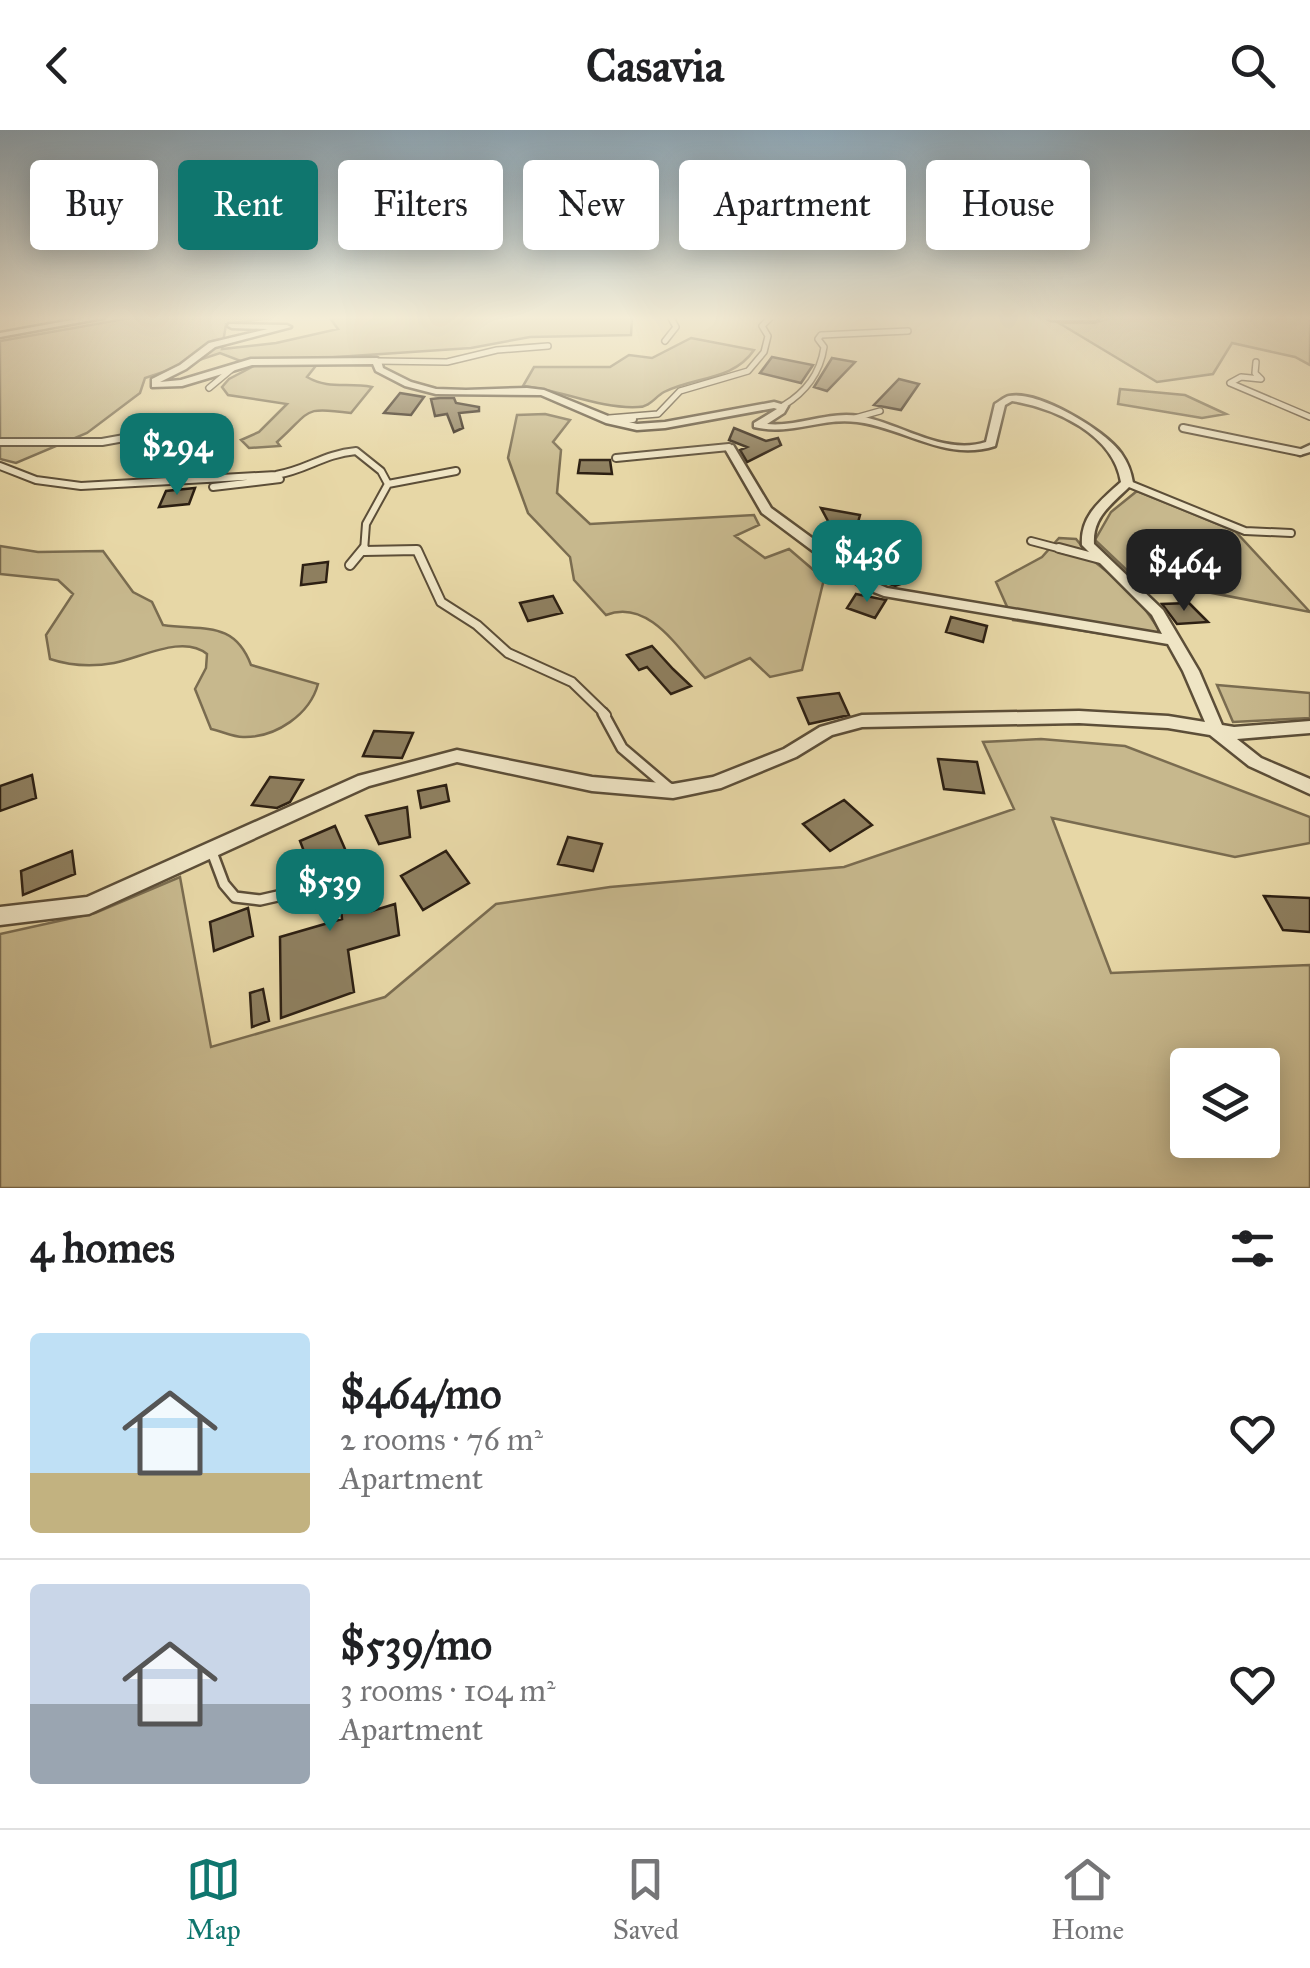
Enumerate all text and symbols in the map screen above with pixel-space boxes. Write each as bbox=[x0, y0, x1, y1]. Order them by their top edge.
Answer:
icon: back bbox=[30, 38, 85, 93]
text: Casavia bbox=[586, 38, 724, 93]
icon: search bbox=[1225, 38, 1280, 93]
chip: Buy bbox=[30, 160, 158, 250]
chip: Rent bbox=[178, 160, 318, 250]
chip: Filters bbox=[338, 160, 503, 250]
chip: New bbox=[523, 160, 659, 250]
chip: Apartment bbox=[679, 160, 906, 250]
chip: House bbox=[926, 160, 1090, 250]
pin: $294 bbox=[118, 413, 236, 498]
text: $294 bbox=[142, 426, 212, 465]
pin: $436 bbox=[808, 520, 926, 605]
pin: $464 bbox=[1125, 529, 1243, 614]
text: $436 bbox=[834, 533, 900, 572]
text: $464 bbox=[1148, 542, 1220, 581]
pin: $539 bbox=[271, 849, 389, 934]
text: $539 bbox=[298, 862, 362, 901]
map controls bbox=[1170, 1048, 1280, 1158]
button: layers bbox=[1170, 1048, 1280, 1158]
icon: filters bbox=[1225, 1221, 1280, 1276]
text: 4 homes bbox=[30, 1222, 175, 1274]
text: $464/mo bbox=[340, 1368, 501, 1420]
icon: home bbox=[110, 1373, 230, 1493]
icon: heart bbox=[1225, 1406, 1280, 1461]
text: 2 rooms · 76 m² bbox=[340, 1420, 543, 1459]
text: Apartment bbox=[340, 1459, 483, 1498]
text: $539/mo bbox=[340, 1619, 492, 1671]
icon: home bbox=[110, 1624, 230, 1744]
icon: heart bbox=[1225, 1657, 1280, 1712]
text: 3 rooms · 104 m² bbox=[340, 1671, 556, 1710]
text: Apartment bbox=[340, 1710, 483, 1749]
tab: Map bbox=[186, 1852, 241, 1947]
tab: Saved bbox=[613, 1852, 679, 1947]
tab: Home bbox=[1051, 1852, 1124, 1947]

